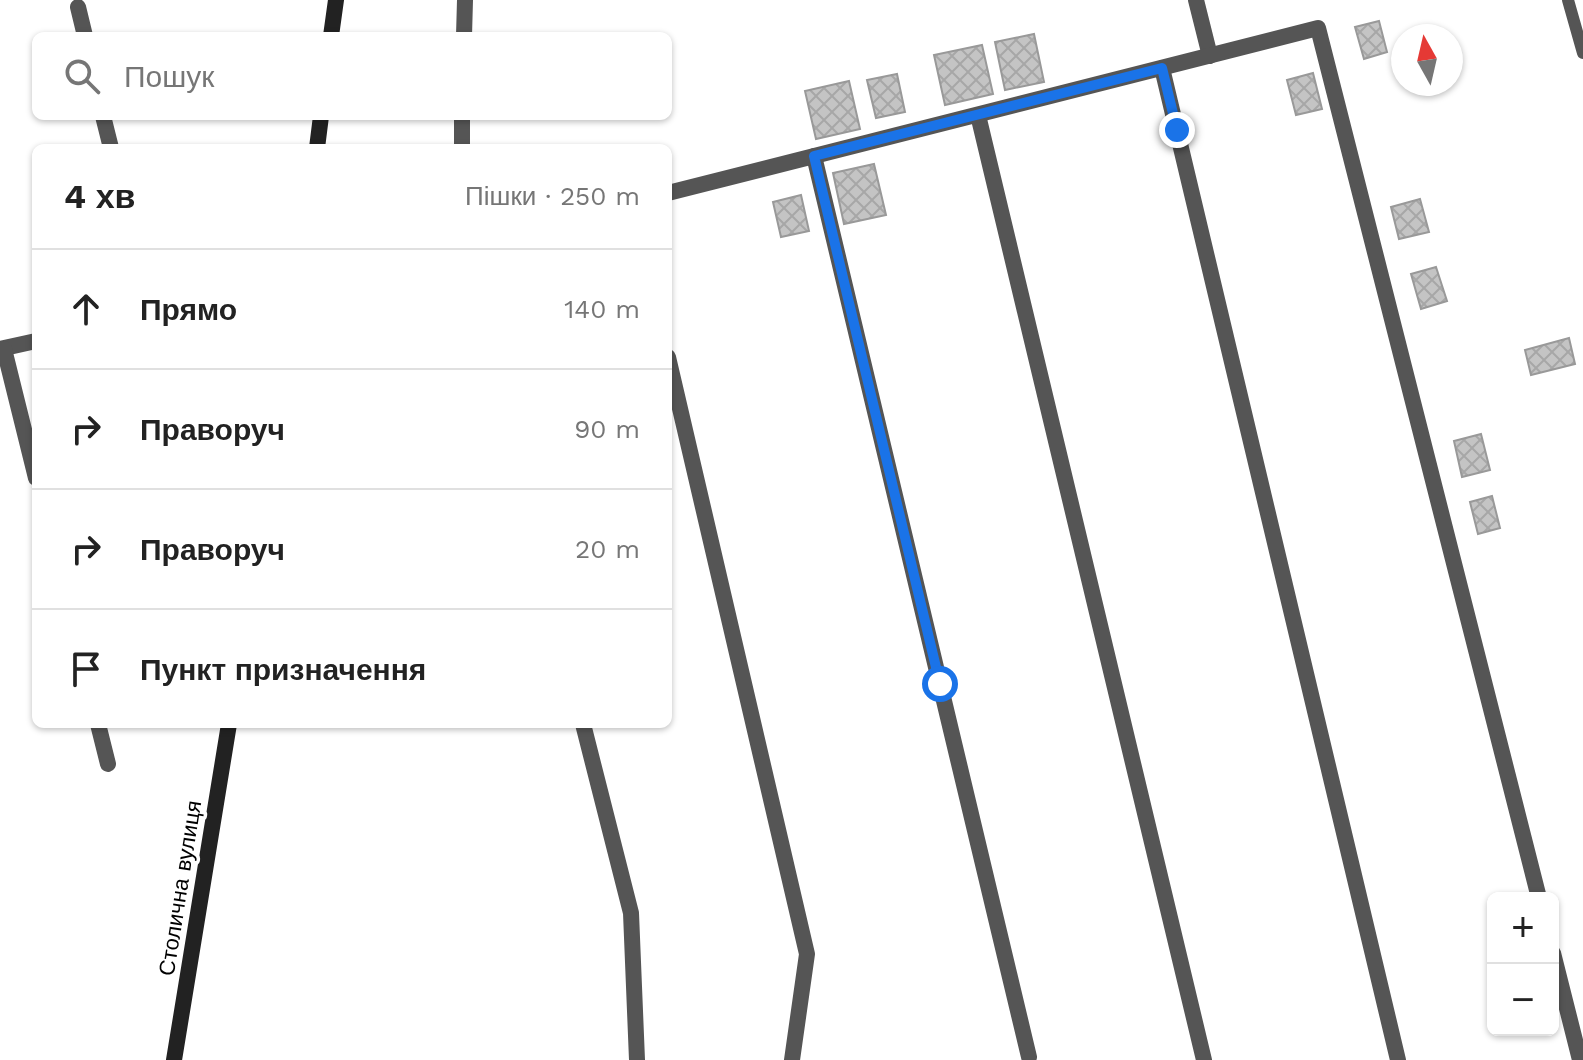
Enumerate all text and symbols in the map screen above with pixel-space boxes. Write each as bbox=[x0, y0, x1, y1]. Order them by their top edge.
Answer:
north arrow bbox=[1391, 24, 1463, 96]
search box bbox=[32, 32, 672, 120]
icon: search bbox=[60, 54, 104, 98]
text: Пошук bbox=[124, 59, 214, 94]
route end bbox=[1159, 112, 1195, 148]
text: 4 хв bbox=[64, 176, 136, 216]
text: Пішки · 250 m bbox=[465, 181, 640, 211]
icon: ahead bbox=[64, 287, 108, 331]
text: Прямо bbox=[140, 292, 237, 327]
text: 140 m bbox=[564, 294, 640, 324]
icon: right bbox=[64, 407, 108, 451]
text: Праворуч bbox=[140, 412, 285, 447]
text: 90 m bbox=[574, 414, 640, 444]
icon: right bbox=[64, 527, 108, 571]
text: Праворуч bbox=[140, 532, 285, 567]
text: 20 m bbox=[575, 534, 640, 564]
icon: arrive bbox=[64, 647, 108, 691]
text: Пункт призначення bbox=[140, 652, 426, 687]
route start bbox=[922, 666, 958, 702]
street label: Столична вулиця bbox=[154, 798, 206, 978]
map controls bbox=[1487, 892, 1559, 1036]
button: + bbox=[1487, 892, 1559, 964]
button: − bbox=[1487, 964, 1559, 1036]

